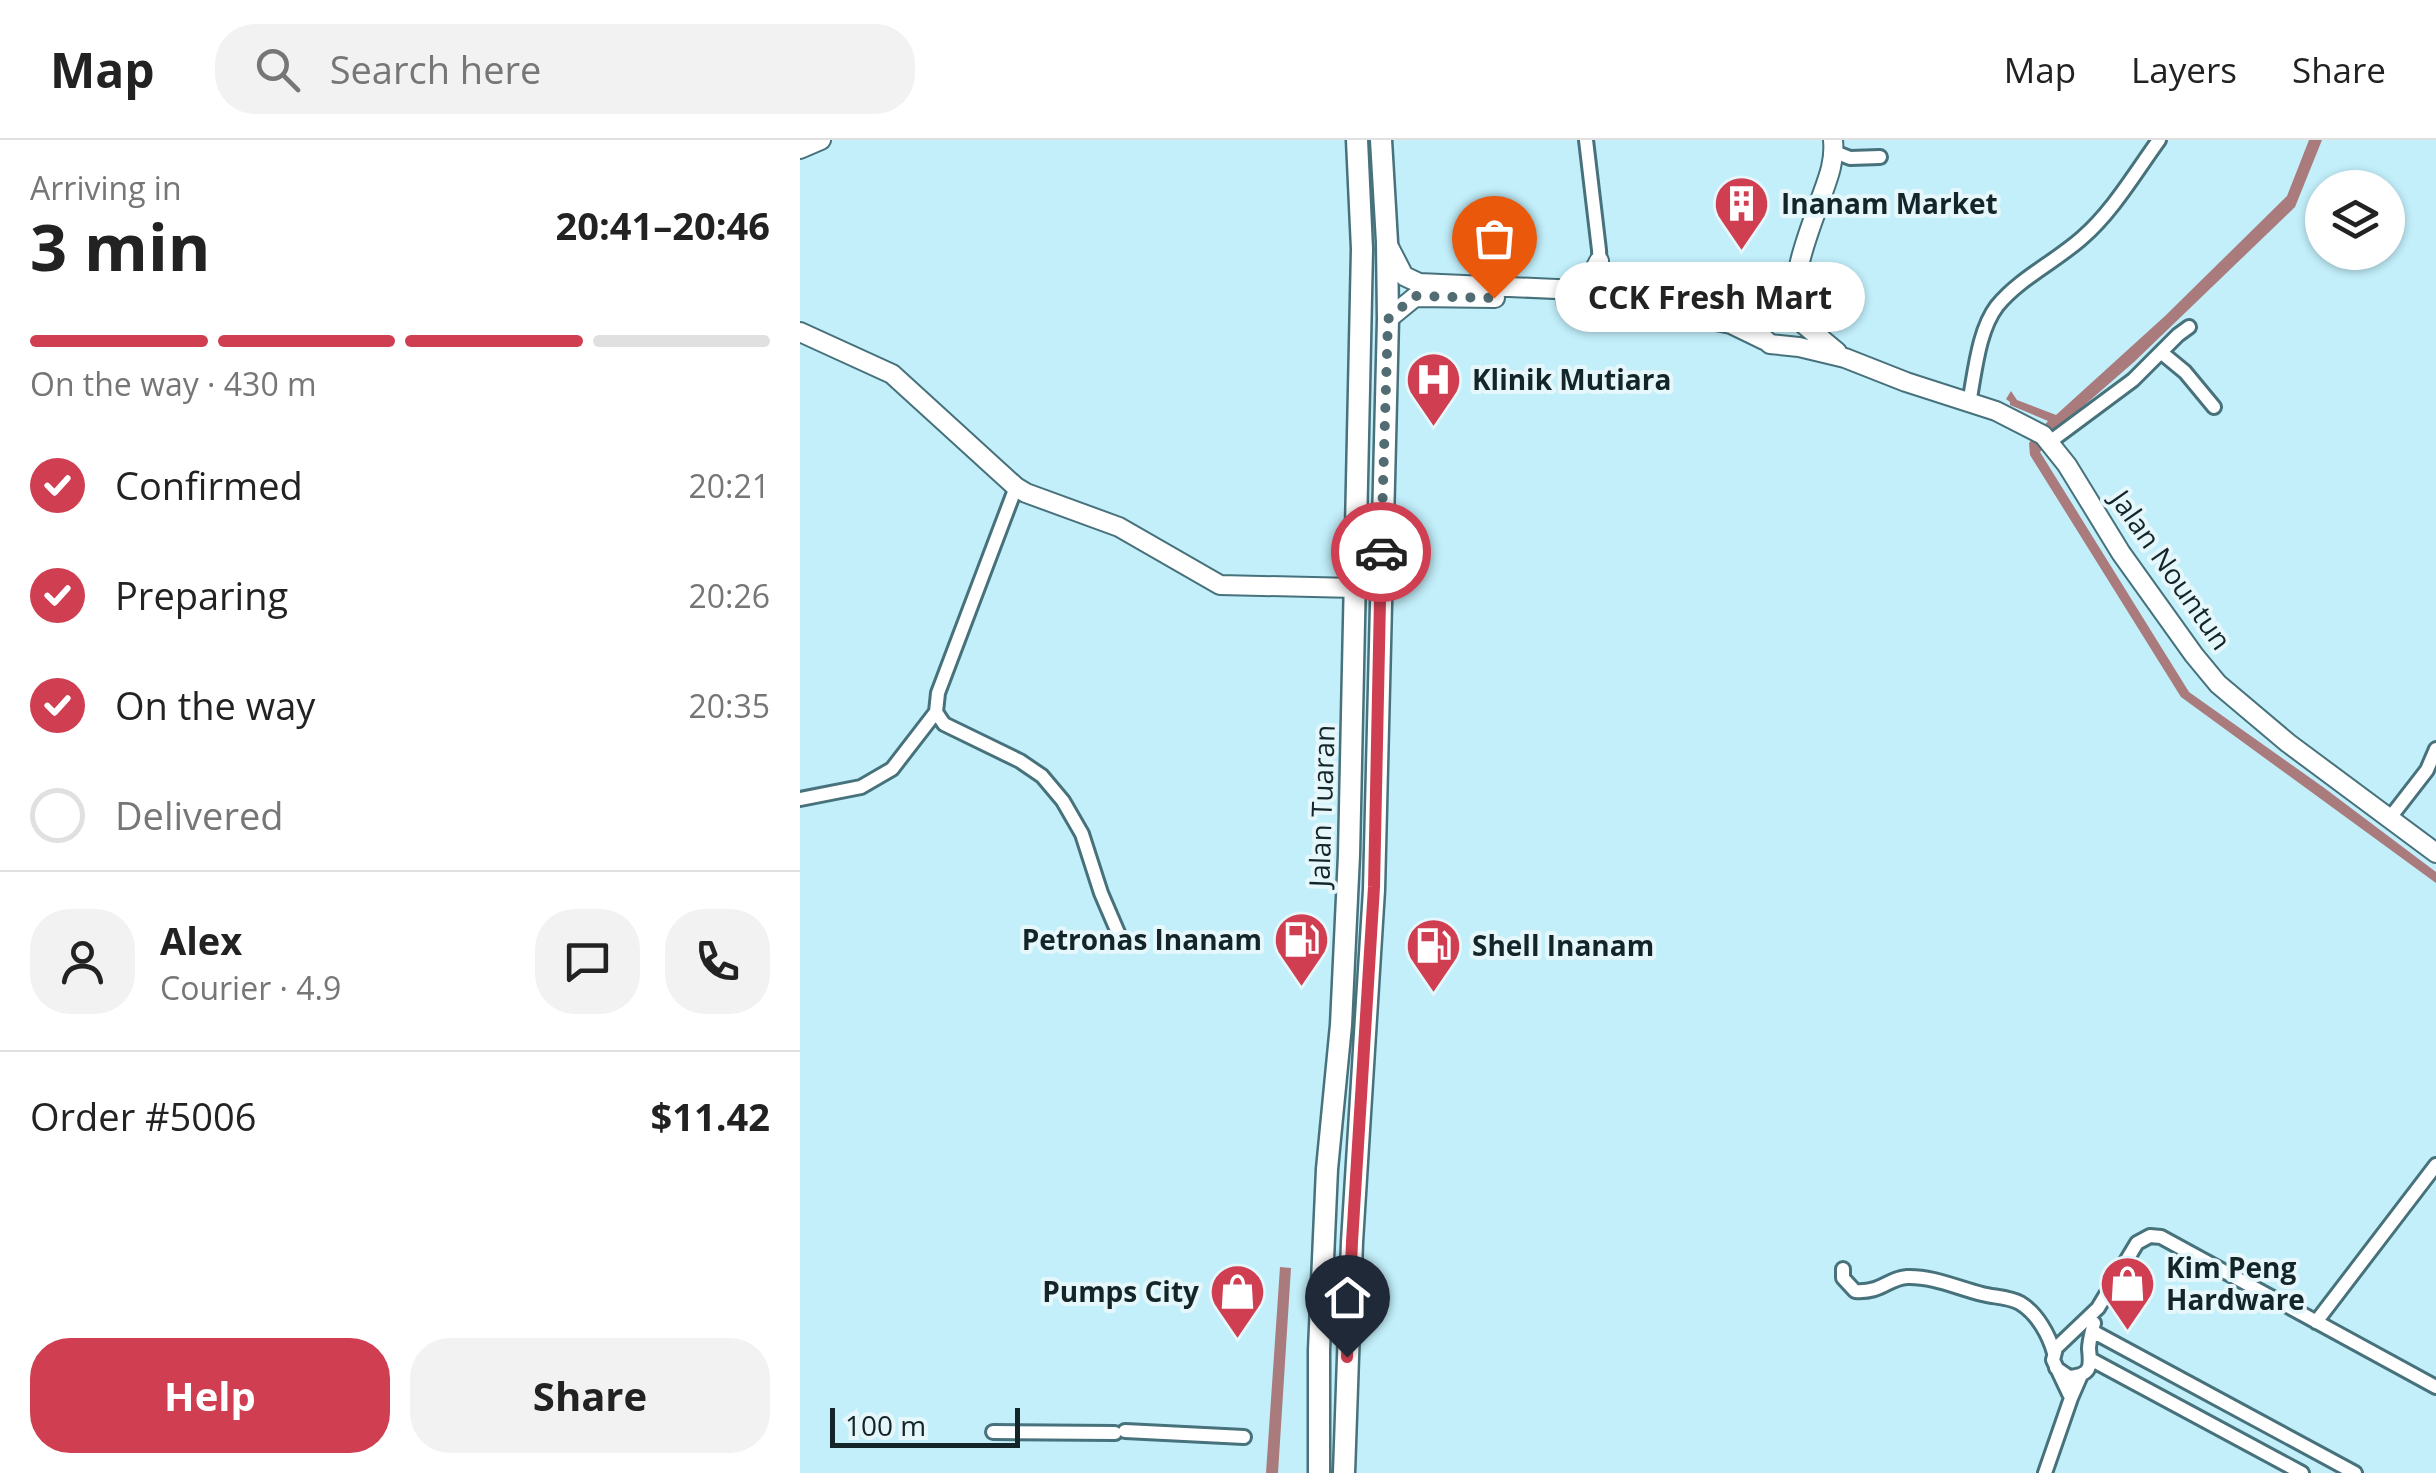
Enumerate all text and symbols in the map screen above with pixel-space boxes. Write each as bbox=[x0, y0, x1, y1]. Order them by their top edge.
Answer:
search box bbox=[215, 24, 915, 114]
text: Map bbox=[50, 37, 155, 102]
icon: search bbox=[250, 42, 305, 97]
text: Search here bbox=[330, 43, 541, 95]
text: Map bbox=[2004, 46, 2076, 93]
text: Layers bbox=[2131, 46, 2237, 93]
text: Share bbox=[2292, 46, 2386, 93]
text: Arriving in bbox=[30, 166, 182, 209]
map controls bbox=[2305, 170, 2405, 270]
button: layers bbox=[2305, 170, 2405, 270]
building icon: Inanam Market bbox=[1712, 174, 1772, 253]
place label: Inanam Market bbox=[1781, 184, 1998, 222]
pin bbox=[1452, 196, 1537, 299]
text: 20:41–20:46 bbox=[556, 199, 770, 251]
text: 3 min bbox=[30, 202, 210, 290]
icon: bag bbox=[1467, 211, 1522, 266]
callout: CCK Fresh Mart bbox=[1554, 263, 1864, 333]
text: CCK Fresh Mart bbox=[1588, 275, 1832, 318]
hospital icon: Klinik Mutiara bbox=[1403, 350, 1463, 429]
place label: Klinik Mutiara bbox=[1472, 360, 1671, 398]
text: On the way · 430 m bbox=[30, 362, 317, 405]
icon: check bbox=[30, 458, 85, 513]
text: Confirmed bbox=[115, 459, 303, 511]
text: 20:21 bbox=[688, 464, 770, 507]
street label: Jalan Nountun bbox=[2101, 480, 2241, 657]
courier bbox=[1331, 502, 1431, 602]
icon: car bbox=[1354, 525, 1409, 580]
icon: check bbox=[30, 568, 85, 623]
text: Preparing bbox=[115, 569, 288, 621]
text: 20:26 bbox=[688, 574, 770, 617]
icon: check bbox=[30, 678, 85, 733]
text: On the way bbox=[115, 679, 315, 731]
text: 20:35 bbox=[688, 684, 770, 727]
street label: Jalan Tuaran bbox=[1299, 724, 1343, 891]
text: Delivered bbox=[115, 789, 284, 841]
button: person bbox=[30, 909, 135, 1014]
button: chat bbox=[535, 909, 640, 1014]
button: phone bbox=[665, 909, 770, 1014]
fuel station icon: Petronas Inanam bbox=[1271, 910, 1331, 989]
text: Alex bbox=[160, 914, 242, 966]
fuel station icon: Shell Inanam bbox=[1403, 916, 1463, 995]
place label: Petronas Inanam bbox=[1022, 920, 1262, 958]
place label: Shell Inanam bbox=[1472, 926, 1654, 964]
text: Courier · 4.9 bbox=[160, 966, 341, 1009]
text: Order #5006 bbox=[30, 1090, 257, 1142]
text: $11.42 bbox=[651, 1090, 770, 1142]
place label: Kim Peng Hardware bbox=[2166, 1248, 2305, 1318]
shop icon: Kim Peng Hardware bbox=[2097, 1254, 2157, 1333]
pin bbox=[1305, 1255, 1390, 1358]
shop icon: Pumps City bbox=[1208, 1262, 1268, 1341]
icon: home bbox=[1320, 1270, 1375, 1325]
place label: Pumps City bbox=[1042, 1272, 1199, 1310]
button: Help bbox=[30, 1338, 390, 1453]
button: Share bbox=[410, 1338, 770, 1453]
scale bar bbox=[830, 1403, 1020, 1448]
text: 100 m bbox=[845, 1406, 926, 1444]

